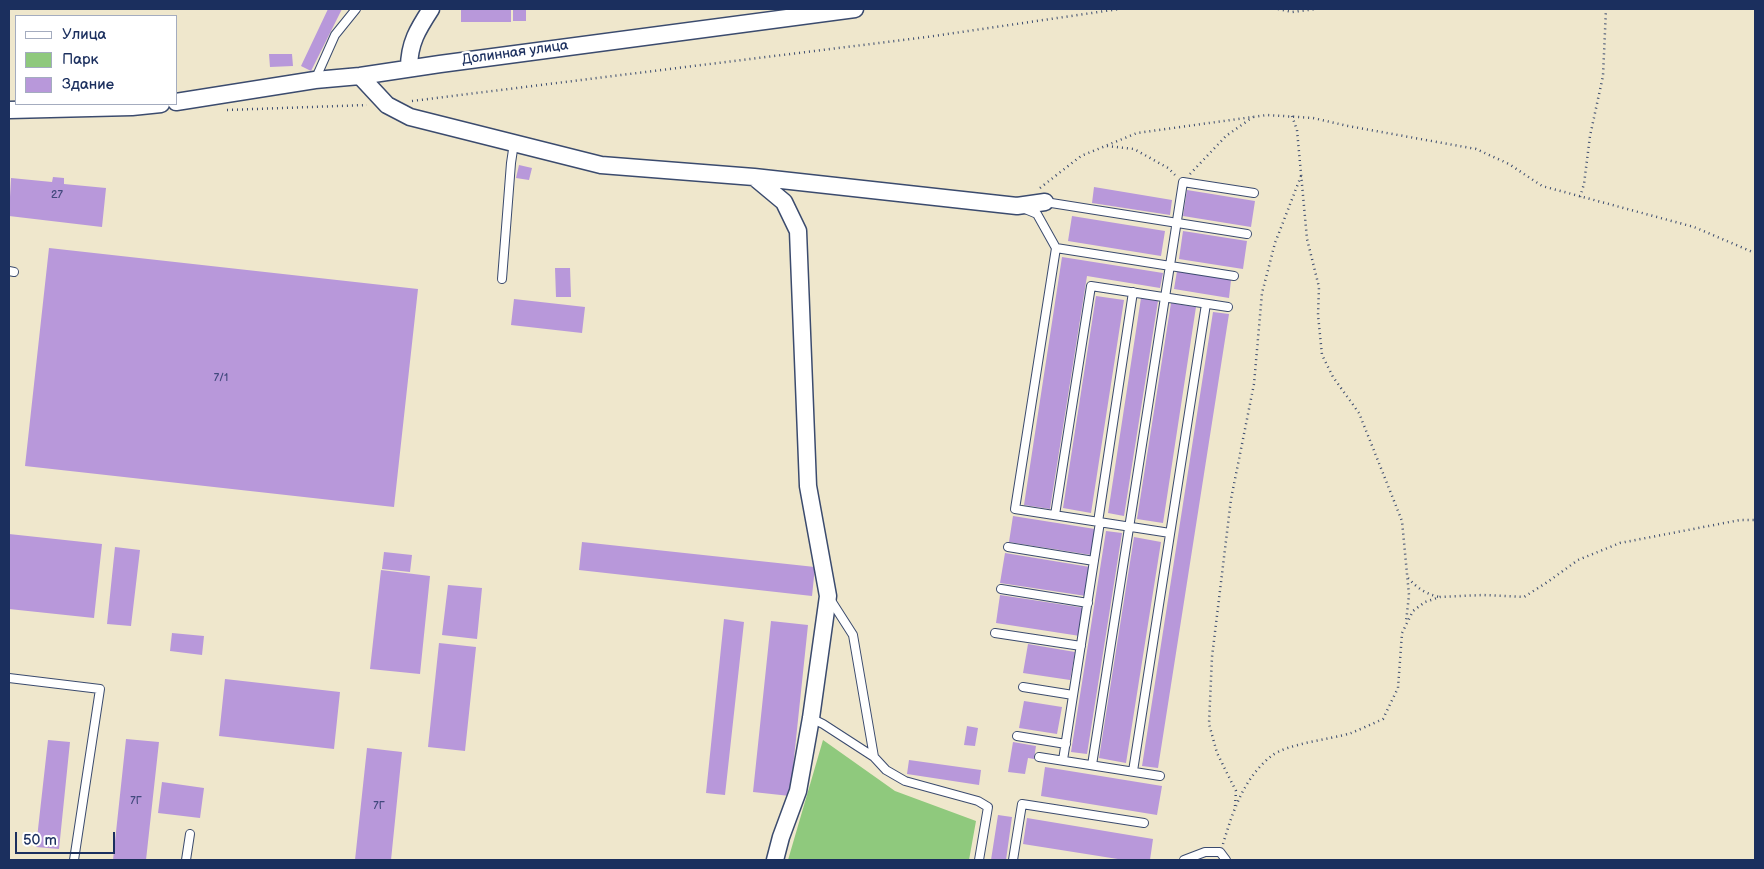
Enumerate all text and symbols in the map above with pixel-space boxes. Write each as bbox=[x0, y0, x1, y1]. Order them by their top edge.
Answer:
legend bbox=[15, 15, 178, 105]
text: Улица bbox=[62, 25, 106, 44]
street label: Долинная улица bbox=[461, 37, 569, 69]
text: Парк bbox=[62, 50, 99, 69]
text: Здание bbox=[62, 75, 114, 94]
house number: 27 bbox=[51, 188, 63, 202]
house number: 7/1 bbox=[214, 371, 228, 385]
house number: 7Г bbox=[130, 794, 142, 808]
house number: 7Г bbox=[373, 799, 385, 813]
scale bar bbox=[18, 822, 118, 854]
text: 50 m bbox=[23, 831, 57, 850]

